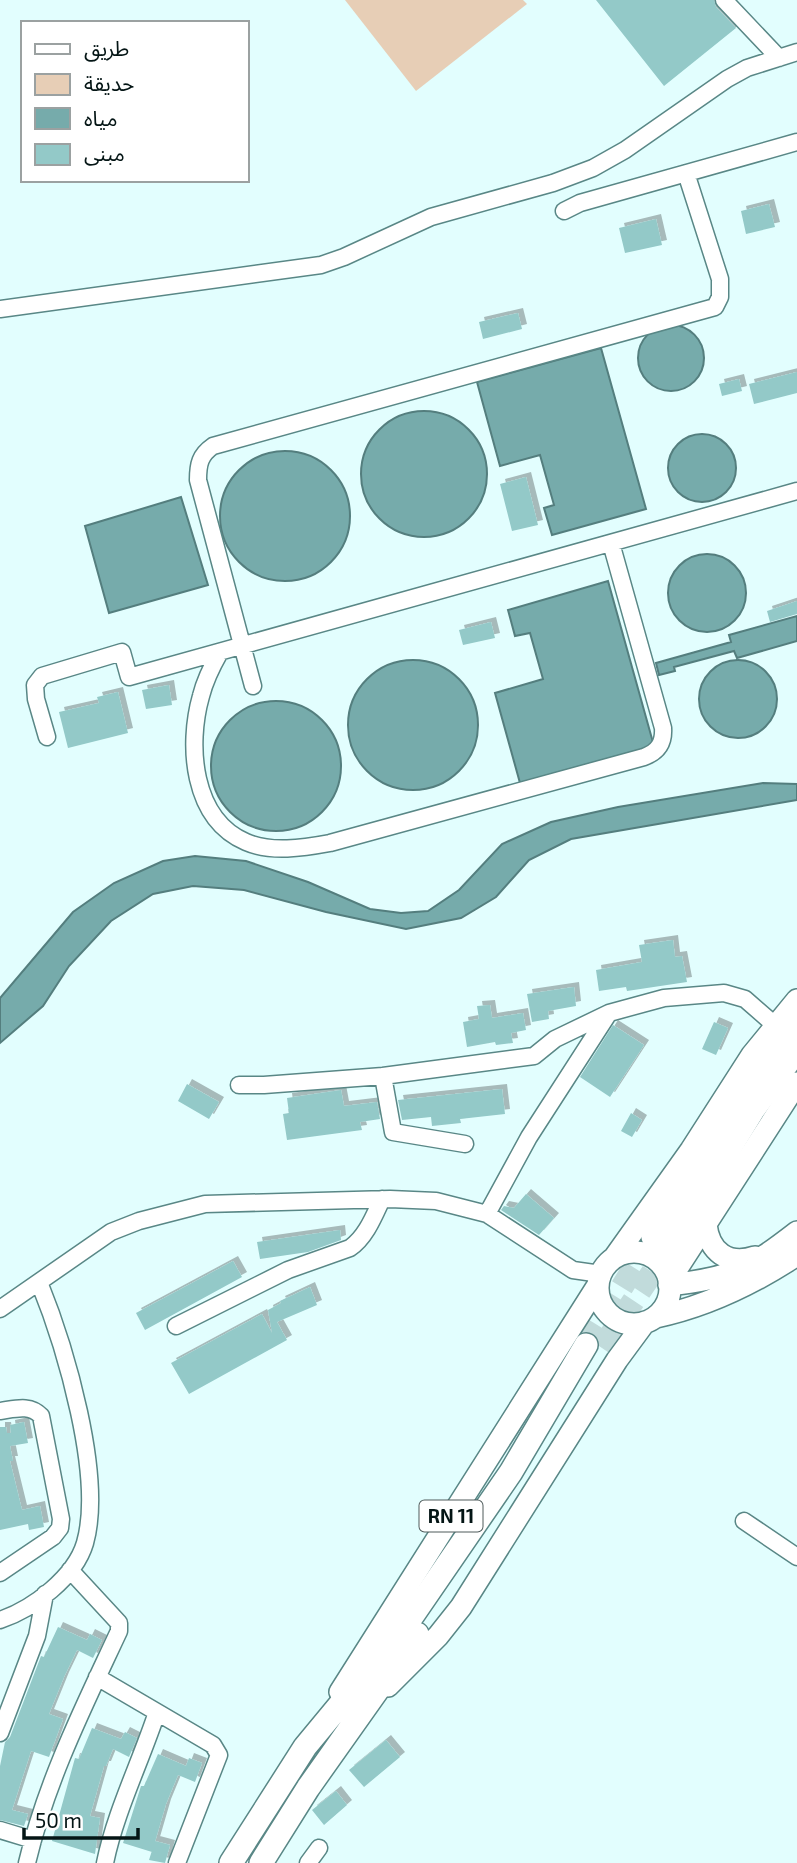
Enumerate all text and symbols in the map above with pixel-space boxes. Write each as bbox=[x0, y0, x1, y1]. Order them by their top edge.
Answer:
legend bbox=[21, 21, 248, 182]
text: طريق bbox=[84, 35, 129, 62]
text: حديقة bbox=[84, 70, 134, 95]
text: مياه bbox=[84, 105, 117, 130]
text: مبنى bbox=[84, 140, 125, 166]
road number: RN 11 bbox=[420, 1500, 482, 1532]
scale bar bbox=[24, 1797, 138, 1841]
text: 50 m bbox=[35, 1807, 82, 1832]

